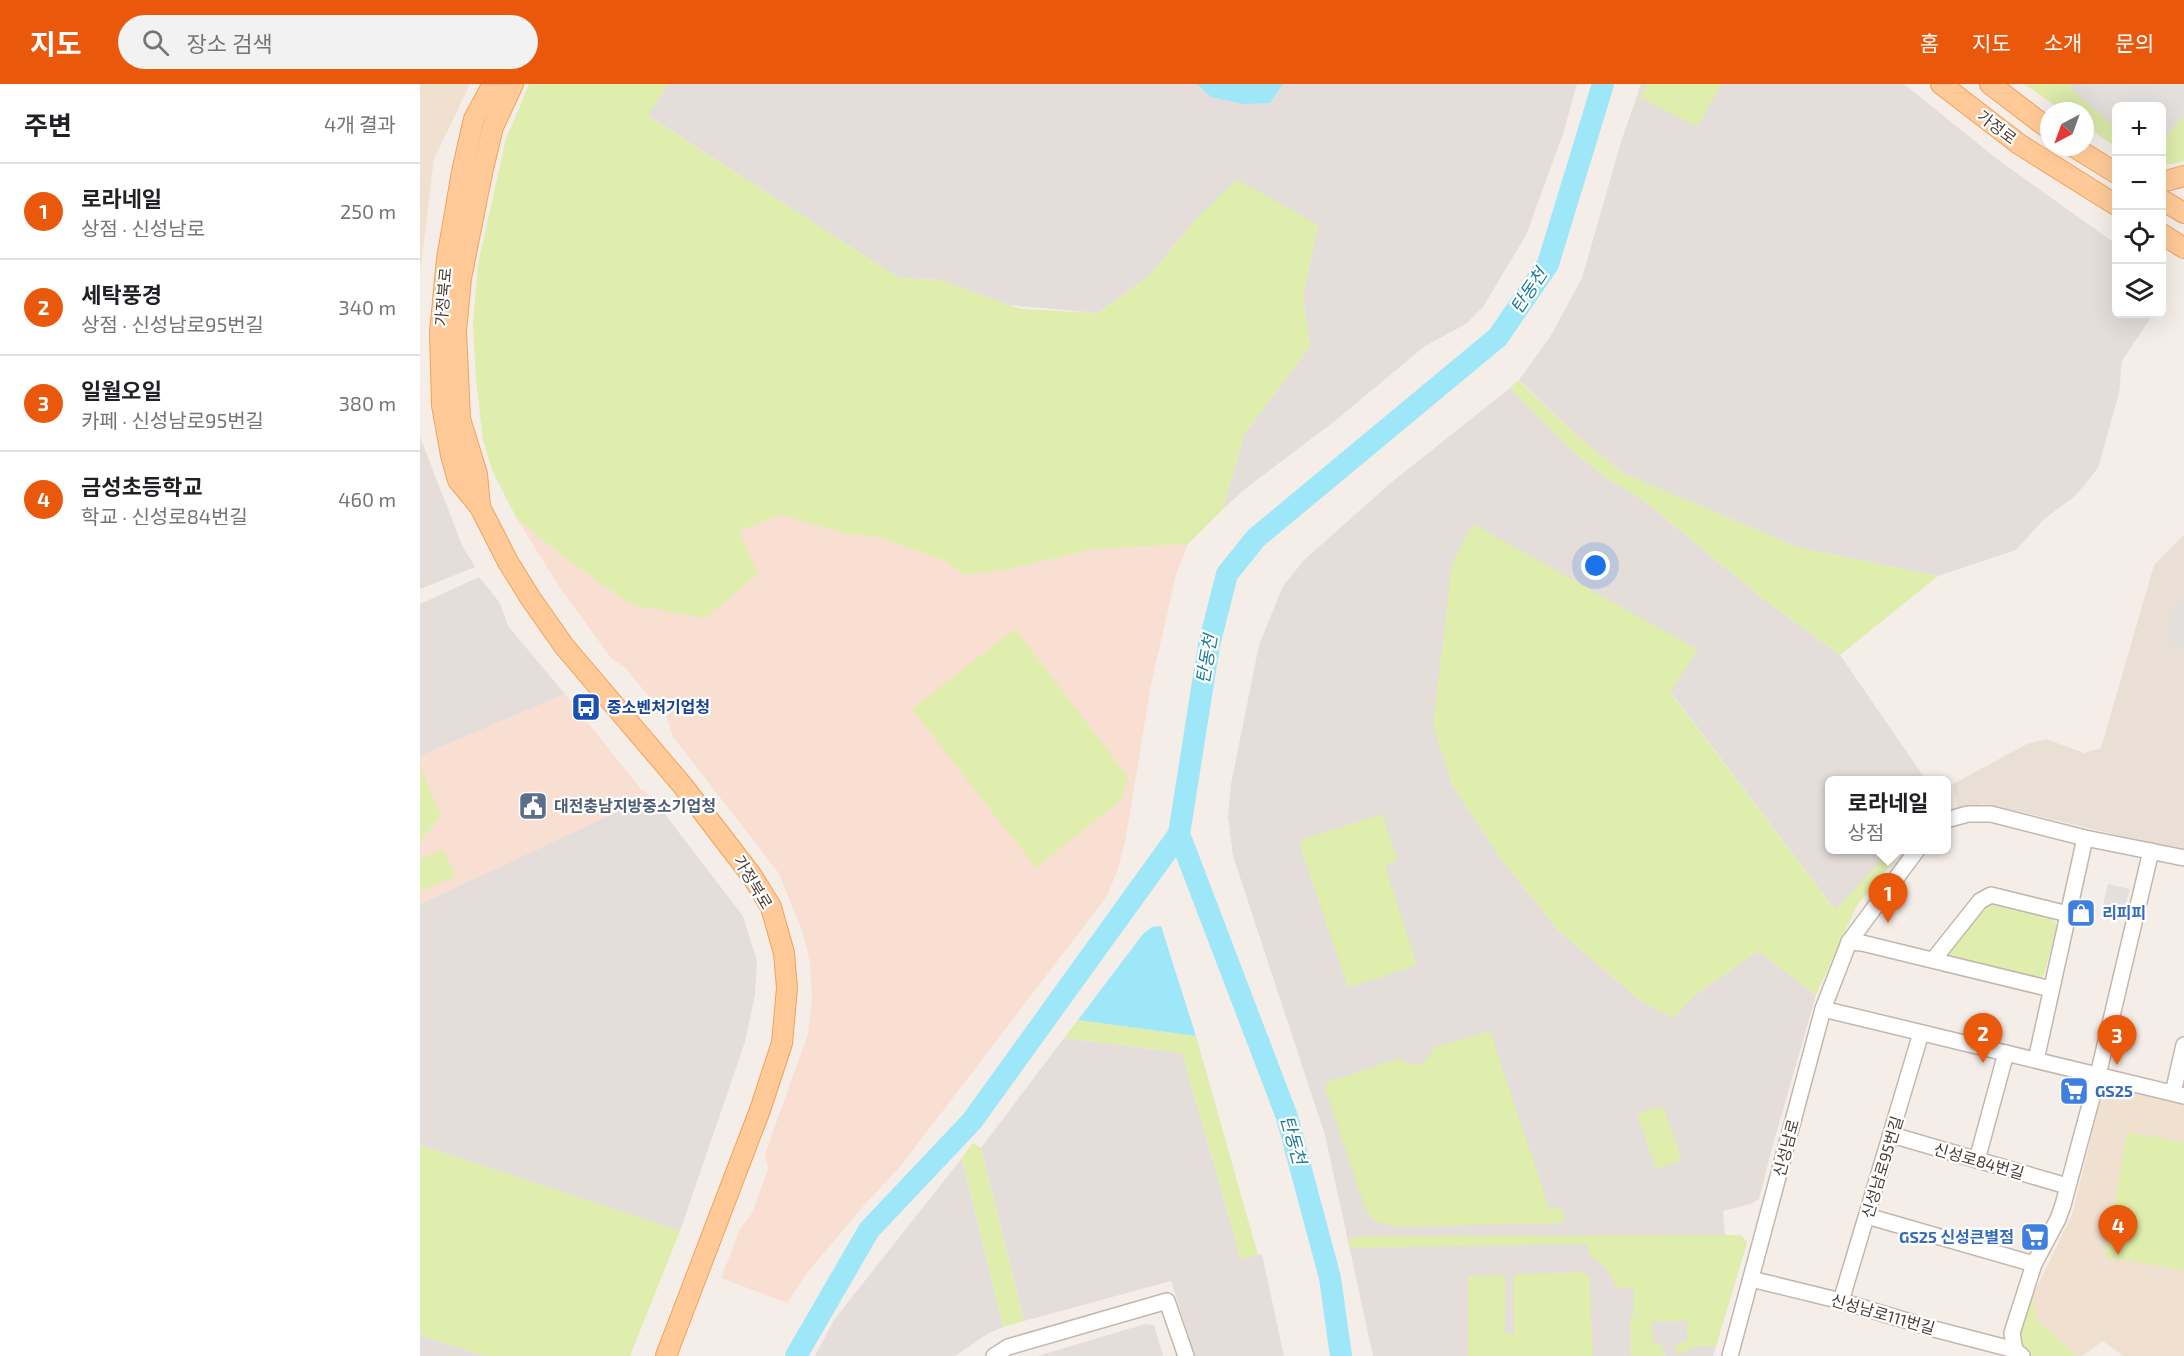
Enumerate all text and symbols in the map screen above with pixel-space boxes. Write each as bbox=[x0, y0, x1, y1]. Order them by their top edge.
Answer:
search box bbox=[118, 15, 538, 69]
text: 지도 bbox=[30, 26, 82, 60]
icon: search bbox=[139, 26, 172, 59]
text: 장소 검색 bbox=[187, 30, 272, 56]
text: 홈 bbox=[1920, 30, 1939, 55]
text: 지도 bbox=[1972, 30, 2011, 55]
text: 소개 bbox=[2044, 30, 2082, 55]
text: 문의 bbox=[2115, 30, 2154, 55]
north arrow bbox=[2040, 102, 2094, 156]
map controls bbox=[2112, 102, 2166, 318]
button: + bbox=[2112, 102, 2166, 156]
street label: 가정로 bbox=[1974, 106, 2021, 148]
text: 주변 bbox=[24, 109, 72, 140]
text: 4개 결과 bbox=[324, 112, 396, 136]
button: − bbox=[2112, 156, 2166, 210]
text: 로라네일 bbox=[81, 185, 162, 211]
text: 1 bbox=[39, 199, 48, 223]
text: 250 m bbox=[340, 199, 396, 223]
button: locate bbox=[2112, 210, 2166, 264]
text: 상점 · 신성남로 bbox=[81, 216, 205, 240]
water label: 탄동천 bbox=[1505, 262, 1553, 317]
button: layers bbox=[2112, 264, 2166, 318]
street label: 가정북로 bbox=[430, 267, 455, 327]
text: 세탁풍경 bbox=[81, 281, 162, 307]
text: 2 bbox=[38, 295, 49, 319]
text: 340 m bbox=[339, 295, 396, 319]
text: 상점 · 신성남로95번길 bbox=[81, 312, 264, 336]
text: 일월오일 bbox=[81, 377, 162, 403]
text: 3 bbox=[38, 391, 49, 415]
text: 380 m bbox=[339, 391, 396, 415]
text: 카페 · 신성남로95번길 bbox=[81, 408, 264, 432]
text: 금성초등학교 bbox=[81, 473, 202, 499]
text: 4 bbox=[37, 487, 50, 511]
text: 460 m bbox=[338, 487, 396, 511]
text: 학교 · 신성로84번길 bbox=[81, 504, 248, 528]
your location bbox=[1581, 551, 1610, 580]
water label: 탄동천 bbox=[1191, 630, 1222, 685]
bus stop icon: 중소벤처기업청 bbox=[570, 691, 602, 723]
place label: 중소벤처기업청 bbox=[607, 697, 710, 716]
popup bbox=[1825, 776, 1951, 854]
text: 로라네일 bbox=[1848, 789, 1928, 815]
public building icon: 대전충남지방중소기업청 bbox=[517, 790, 549, 822]
place label: 대전충남지방중소기업청 bbox=[554, 796, 716, 815]
text: 상점 bbox=[1848, 820, 1884, 844]
street label: 가정북로 bbox=[730, 852, 777, 912]
pin: 1 bbox=[1868, 874, 1908, 923]
shop icon: 리피피 bbox=[2065, 897, 2097, 929]
place label: 리피피 bbox=[2102, 903, 2146, 922]
pin: 2 bbox=[1964, 1014, 2002, 1063]
pin: 3 bbox=[2098, 1016, 2136, 1065]
supermarket icon: GS25 bbox=[2058, 1075, 2090, 1107]
place label: GS25 bbox=[2095, 1081, 2133, 1100]
water label: 탄동천 bbox=[1277, 1113, 1312, 1169]
street label: 신성남로95번길 bbox=[1857, 1113, 1906, 1220]
street label: 신성남로 bbox=[1769, 1117, 1802, 1179]
street label: 신성로84번길 bbox=[1932, 1139, 2027, 1182]
pin: 4 bbox=[2098, 1206, 2138, 1255]
supermarket icon: GS25 신성큰별점 bbox=[2019, 1221, 2051, 1253]
place label: GS25 신성큰별점 bbox=[1899, 1227, 2014, 1246]
street label: 신성남로111번길 bbox=[1829, 1290, 1937, 1337]

